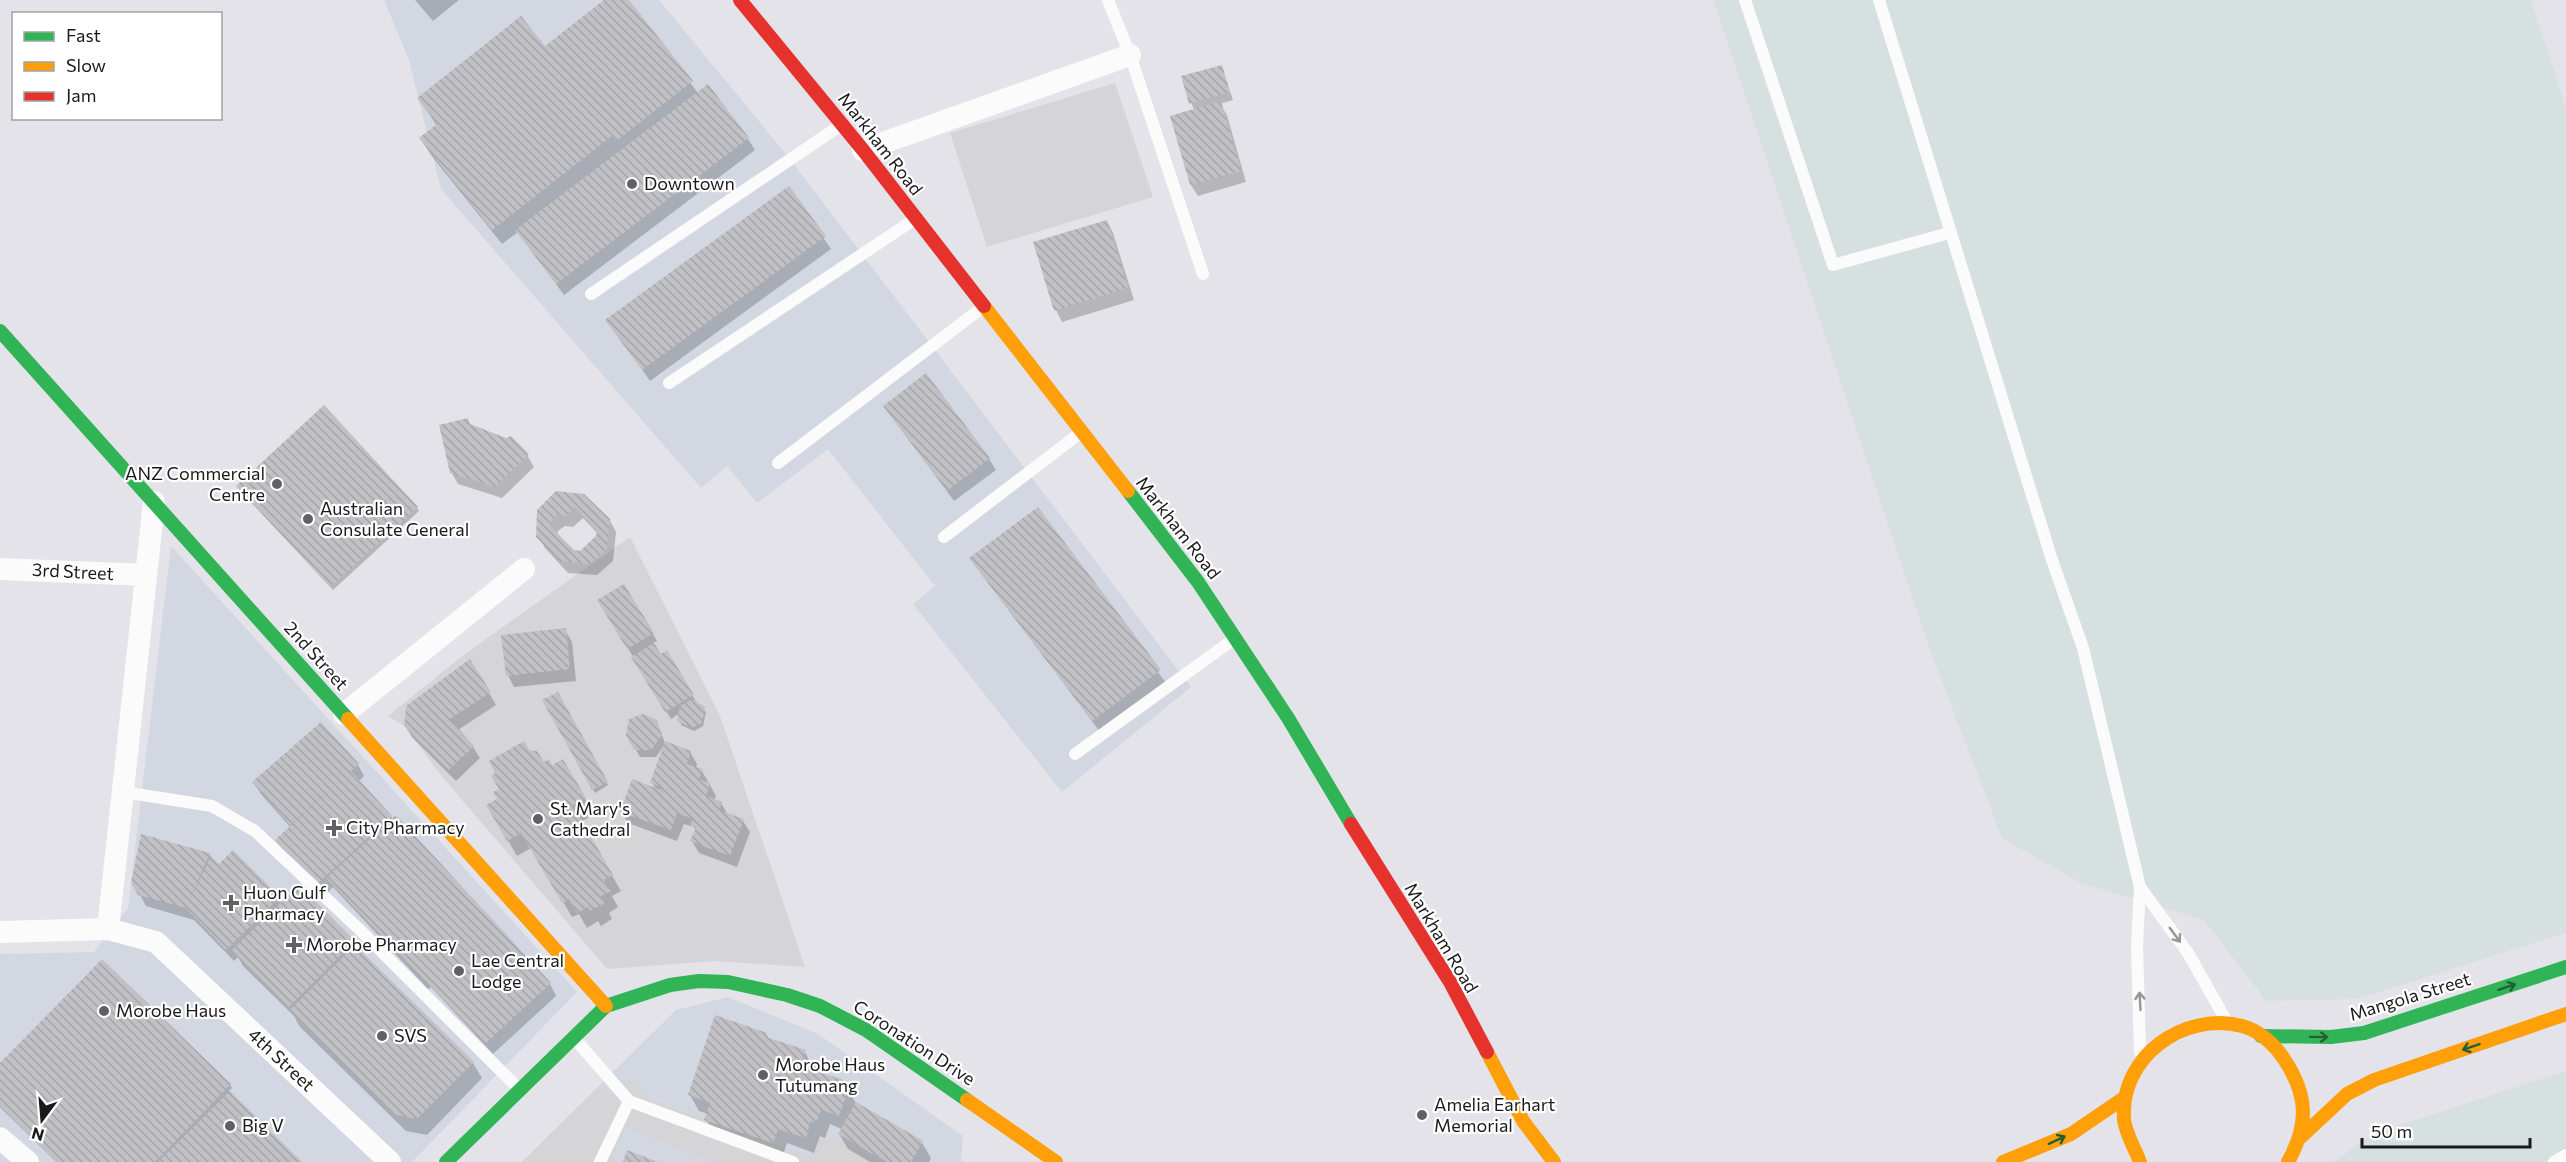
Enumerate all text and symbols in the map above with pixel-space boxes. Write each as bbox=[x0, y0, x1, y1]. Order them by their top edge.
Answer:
legend bbox=[12, 12, 222, 120]
text: Fast bbox=[66, 24, 101, 46]
text: Slow bbox=[66, 54, 106, 76]
text: Jam bbox=[66, 84, 96, 106]
street label: Markham Road bbox=[834, 88, 928, 199]
place label: Downtown bbox=[644, 172, 735, 194]
marker: Downtown bbox=[625, 177, 639, 191]
place label: ANZ Commercial Centre bbox=[125, 462, 265, 505]
street label: Markham Road bbox=[1132, 472, 1226, 583]
marker: ANZ Commercial Centre bbox=[270, 477, 284, 491]
place label: Australian Consulate General bbox=[320, 497, 469, 540]
marker: Australian Consulate General bbox=[301, 512, 315, 526]
street label: 3rd Street bbox=[32, 558, 115, 584]
street label: 2nd Street bbox=[280, 616, 353, 694]
place label: St. Mary's Cathedral bbox=[550, 797, 630, 840]
marker: St. Mary's Cathedral bbox=[531, 812, 545, 826]
place label: City Pharmacy bbox=[346, 816, 465, 838]
marker: City Pharmacy bbox=[327, 821, 341, 835]
street label: Markham Road bbox=[1400, 879, 1483, 996]
place label: Huon Gulf Pharmacy bbox=[243, 881, 327, 924]
marker: Huon Gulf Pharmacy bbox=[224, 896, 238, 910]
one-way arrow bbox=[2168, 926, 2181, 942]
place label: Morobe Pharmacy bbox=[306, 933, 457, 955]
marker: Morobe Pharmacy bbox=[287, 938, 301, 952]
place label: Lae Central Lodge bbox=[471, 949, 564, 992]
marker: Lae Central Lodge bbox=[452, 964, 466, 978]
street label: Mangola Street bbox=[2347, 967, 2473, 1025]
one-way arrow bbox=[2497, 980, 2516, 991]
one-way arrow bbox=[2134, 991, 2145, 1011]
street label: Coronation Drive bbox=[850, 995, 979, 1090]
place label: Morobe Haus bbox=[116, 999, 226, 1021]
marker: Morobe Haus bbox=[97, 1004, 111, 1018]
street label: 4th Street bbox=[244, 1023, 319, 1096]
place label: SVS bbox=[394, 1024, 427, 1046]
marker: SVS bbox=[375, 1029, 389, 1043]
one-way arrow bbox=[2309, 1031, 2329, 1042]
one-way arrow bbox=[2462, 1042, 2481, 1053]
place label: Morobe Haus Tutumang bbox=[775, 1053, 885, 1096]
marker: Morobe Haus Tutumang bbox=[756, 1068, 770, 1082]
north arrow bbox=[12, 1090, 72, 1150]
place label: Amelia Earhart Memorial bbox=[1434, 1093, 1555, 1136]
marker: Amelia Earhart Memorial bbox=[1415, 1108, 1429, 1122]
scale bar bbox=[2362, 1111, 2530, 1149]
place label: Big V bbox=[242, 1114, 284, 1136]
marker: Big V bbox=[223, 1119, 237, 1133]
text: 50 m bbox=[2371, 1120, 2412, 1142]
text: N bbox=[29, 1124, 46, 1146]
one-way arrow bbox=[2047, 1134, 2065, 1146]

